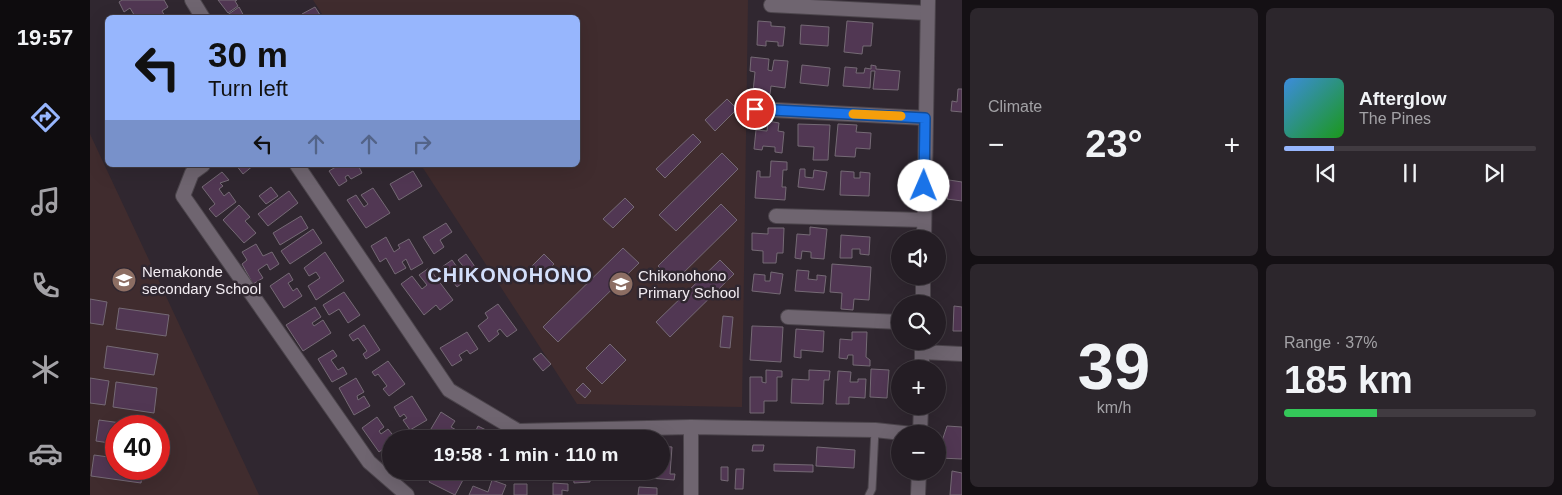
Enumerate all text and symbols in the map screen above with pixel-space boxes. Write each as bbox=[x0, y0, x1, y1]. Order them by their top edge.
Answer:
text: 19:57 bbox=[17, 25, 73, 50]
icon: left bbox=[125, 35, 190, 100]
text: 30 m bbox=[208, 35, 288, 74]
text: Turn left bbox=[208, 76, 288, 101]
pin bbox=[734, 88, 776, 130]
text: Afterglow bbox=[1359, 88, 1447, 109]
icon: arrive bbox=[741, 95, 769, 123]
text: Climate bbox=[988, 98, 1042, 115]
icon: directions bbox=[28, 100, 63, 135]
text: The Pines bbox=[1359, 110, 1431, 127]
text: 23° bbox=[1085, 123, 1143, 165]
text: − bbox=[988, 129, 1004, 160]
text: + bbox=[1224, 129, 1240, 160]
icon: left bbox=[249, 130, 277, 158]
icon: ahead bbox=[302, 130, 330, 158]
icon: ahead bbox=[355, 130, 383, 158]
icon: right bbox=[408, 130, 436, 158]
position arrow bbox=[897, 159, 949, 211]
icon: previous bbox=[1312, 159, 1340, 187]
icon: pause bbox=[1396, 159, 1424, 187]
icon: next bbox=[1480, 159, 1508, 187]
icon: music bbox=[28, 184, 63, 219]
map controls bbox=[891, 230, 946, 480]
button: sound bbox=[891, 230, 946, 285]
place label: Nemakonde secondary School bbox=[142, 263, 261, 297]
district label: CHIKONOHONO bbox=[427, 264, 593, 286]
school or university icon: Nemakonde secondary School bbox=[111, 267, 137, 293]
place label: Chikonohono Primary School bbox=[638, 267, 740, 301]
icon: phone bbox=[28, 268, 63, 303]
school or university icon: Chikonohono Primary School bbox=[608, 271, 634, 297]
button: search bbox=[891, 295, 946, 350]
text: 39 bbox=[1078, 330, 1150, 403]
text: Range · 37% bbox=[1284, 334, 1377, 351]
icon: climate bbox=[28, 352, 63, 387]
text: 185 km bbox=[1284, 359, 1413, 401]
button: + bbox=[891, 360, 946, 415]
text: km/h bbox=[1097, 399, 1131, 416]
speed limit sign: 40 bbox=[105, 415, 170, 480]
button: − bbox=[891, 425, 946, 480]
icon: car bbox=[28, 436, 63, 471]
text: 19:58 · 1 min · 110 m bbox=[434, 444, 618, 465]

